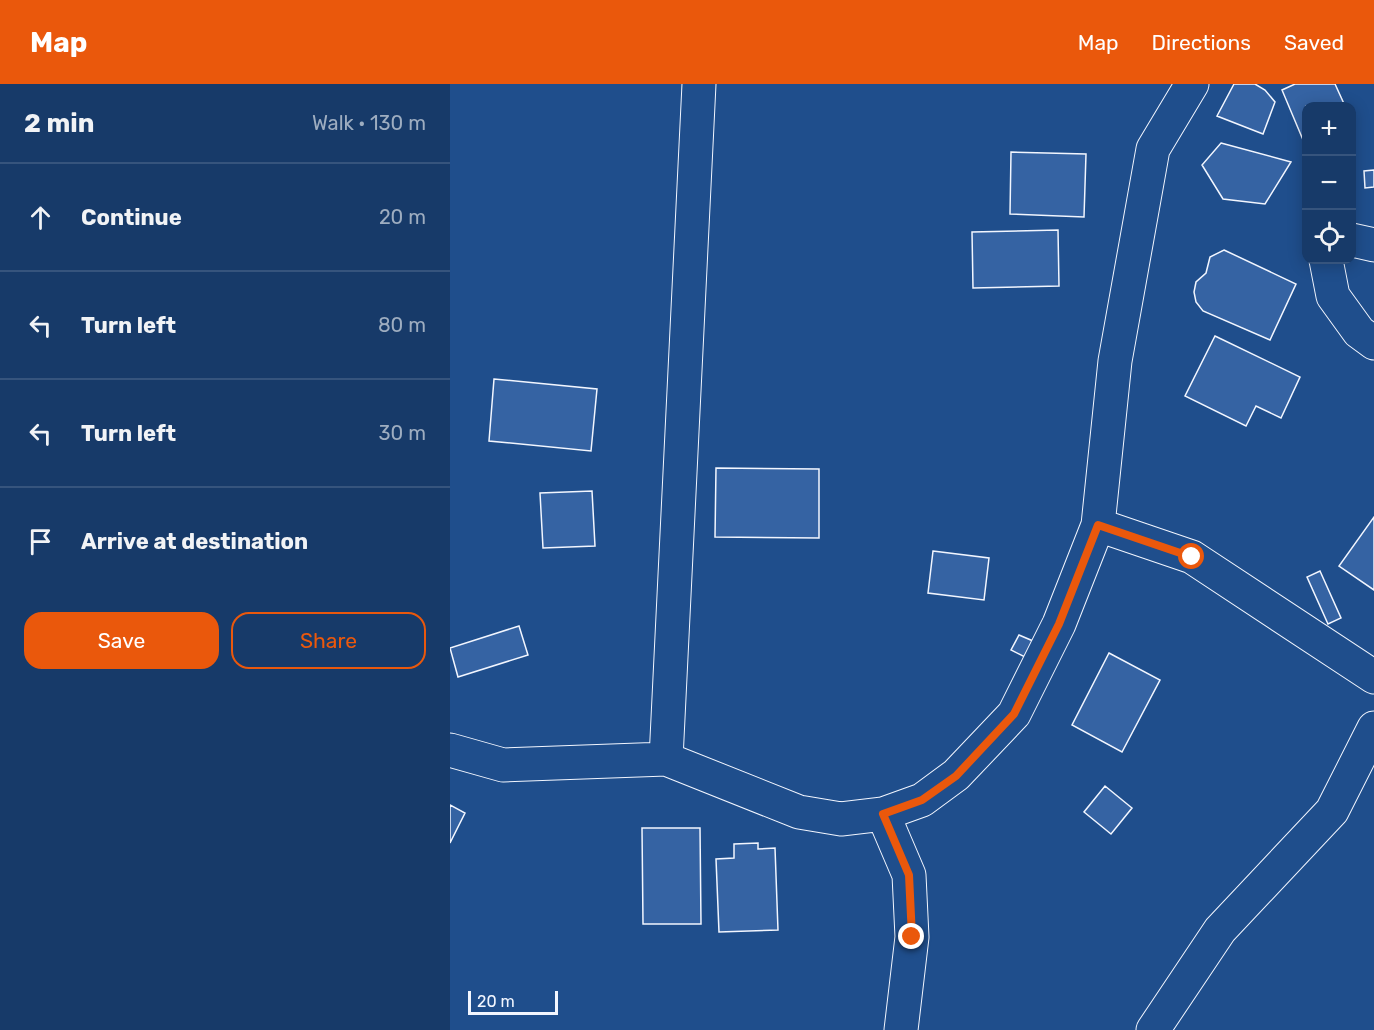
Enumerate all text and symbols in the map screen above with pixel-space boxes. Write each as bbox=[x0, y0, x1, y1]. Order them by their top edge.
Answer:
text: Map bbox=[30, 26, 87, 59]
text: Map bbox=[1078, 30, 1119, 55]
text: Directions bbox=[1152, 30, 1251, 55]
text: Saved bbox=[1284, 30, 1344, 55]
map controls bbox=[1302, 102, 1356, 264]
button: + bbox=[1302, 102, 1356, 156]
text: 2 min bbox=[24, 108, 94, 139]
text: Walk · 130 m bbox=[312, 111, 426, 135]
button: − bbox=[1302, 156, 1356, 210]
icon: ahead bbox=[24, 201, 57, 234]
text: Continue bbox=[81, 204, 182, 231]
text: 20 m bbox=[379, 205, 426, 229]
button: locate bbox=[1302, 210, 1356, 264]
icon: left bbox=[24, 309, 57, 342]
text: Turn left bbox=[81, 312, 176, 339]
text: 80 m bbox=[378, 313, 426, 337]
icon: left bbox=[24, 417, 57, 450]
text: Turn left bbox=[81, 420, 176, 447]
text: 30 m bbox=[379, 421, 426, 445]
icon: arrive bbox=[24, 525, 57, 558]
text: Arrive at destination bbox=[81, 528, 308, 555]
route start bbox=[1178, 543, 1204, 569]
button: Save bbox=[24, 612, 219, 669]
button: Share bbox=[231, 612, 426, 669]
route end bbox=[898, 923, 924, 949]
scale bar bbox=[468, 988, 558, 1016]
text: 20 m bbox=[477, 992, 515, 1011]

